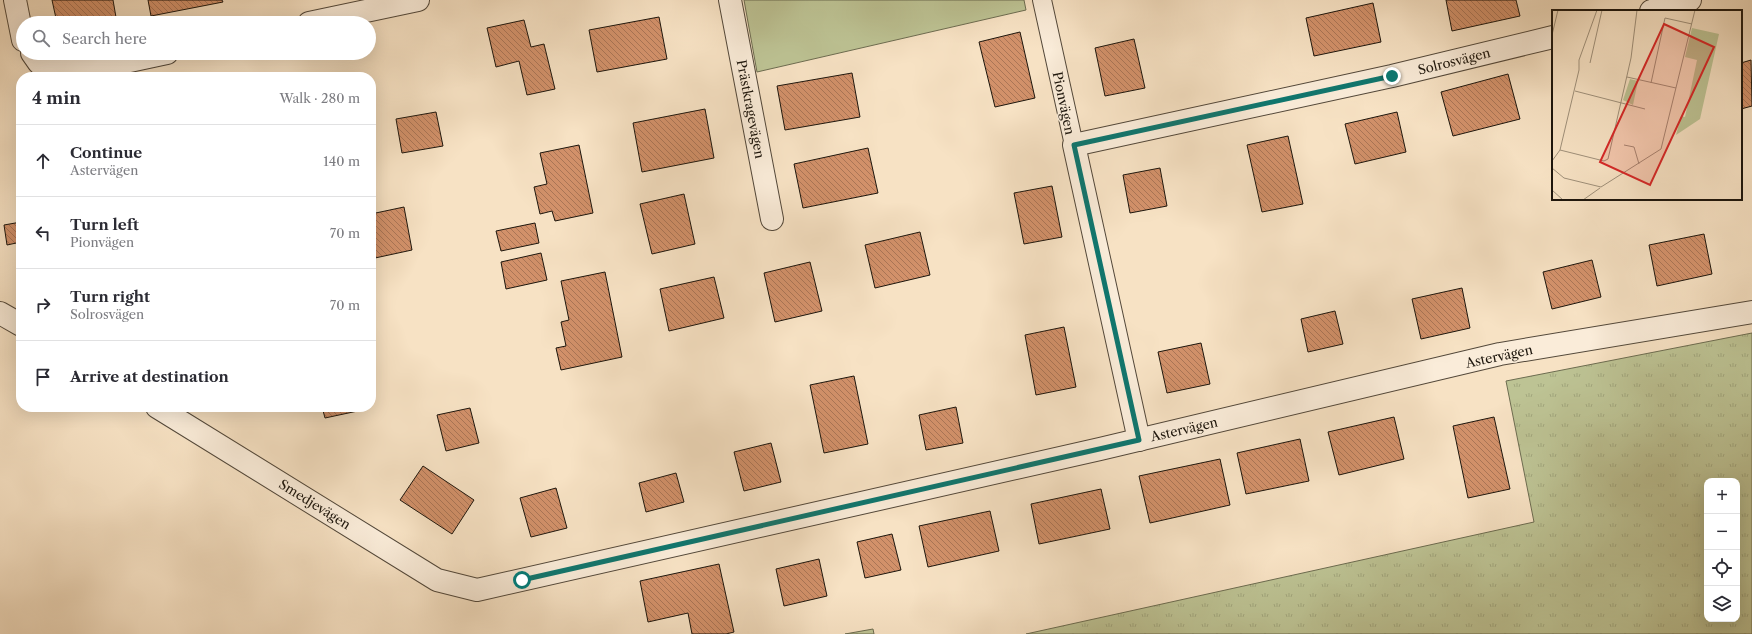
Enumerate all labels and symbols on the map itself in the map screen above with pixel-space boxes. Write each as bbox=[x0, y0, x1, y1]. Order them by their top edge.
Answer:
inset map bbox=[1552, 10, 1742, 200]
street label: Solrosvägen bbox=[1416, 44, 1492, 78]
street label: Prästkragevägen bbox=[734, 58, 768, 160]
route end bbox=[1383, 67, 1401, 85]
street label: Pionvägen bbox=[1050, 70, 1078, 136]
street label: Astervägen bbox=[1463, 341, 1534, 371]
street label: Astervägen bbox=[1148, 414, 1219, 445]
street label: Smedjevägen bbox=[276, 476, 354, 532]
route start bbox=[513, 571, 531, 589]

